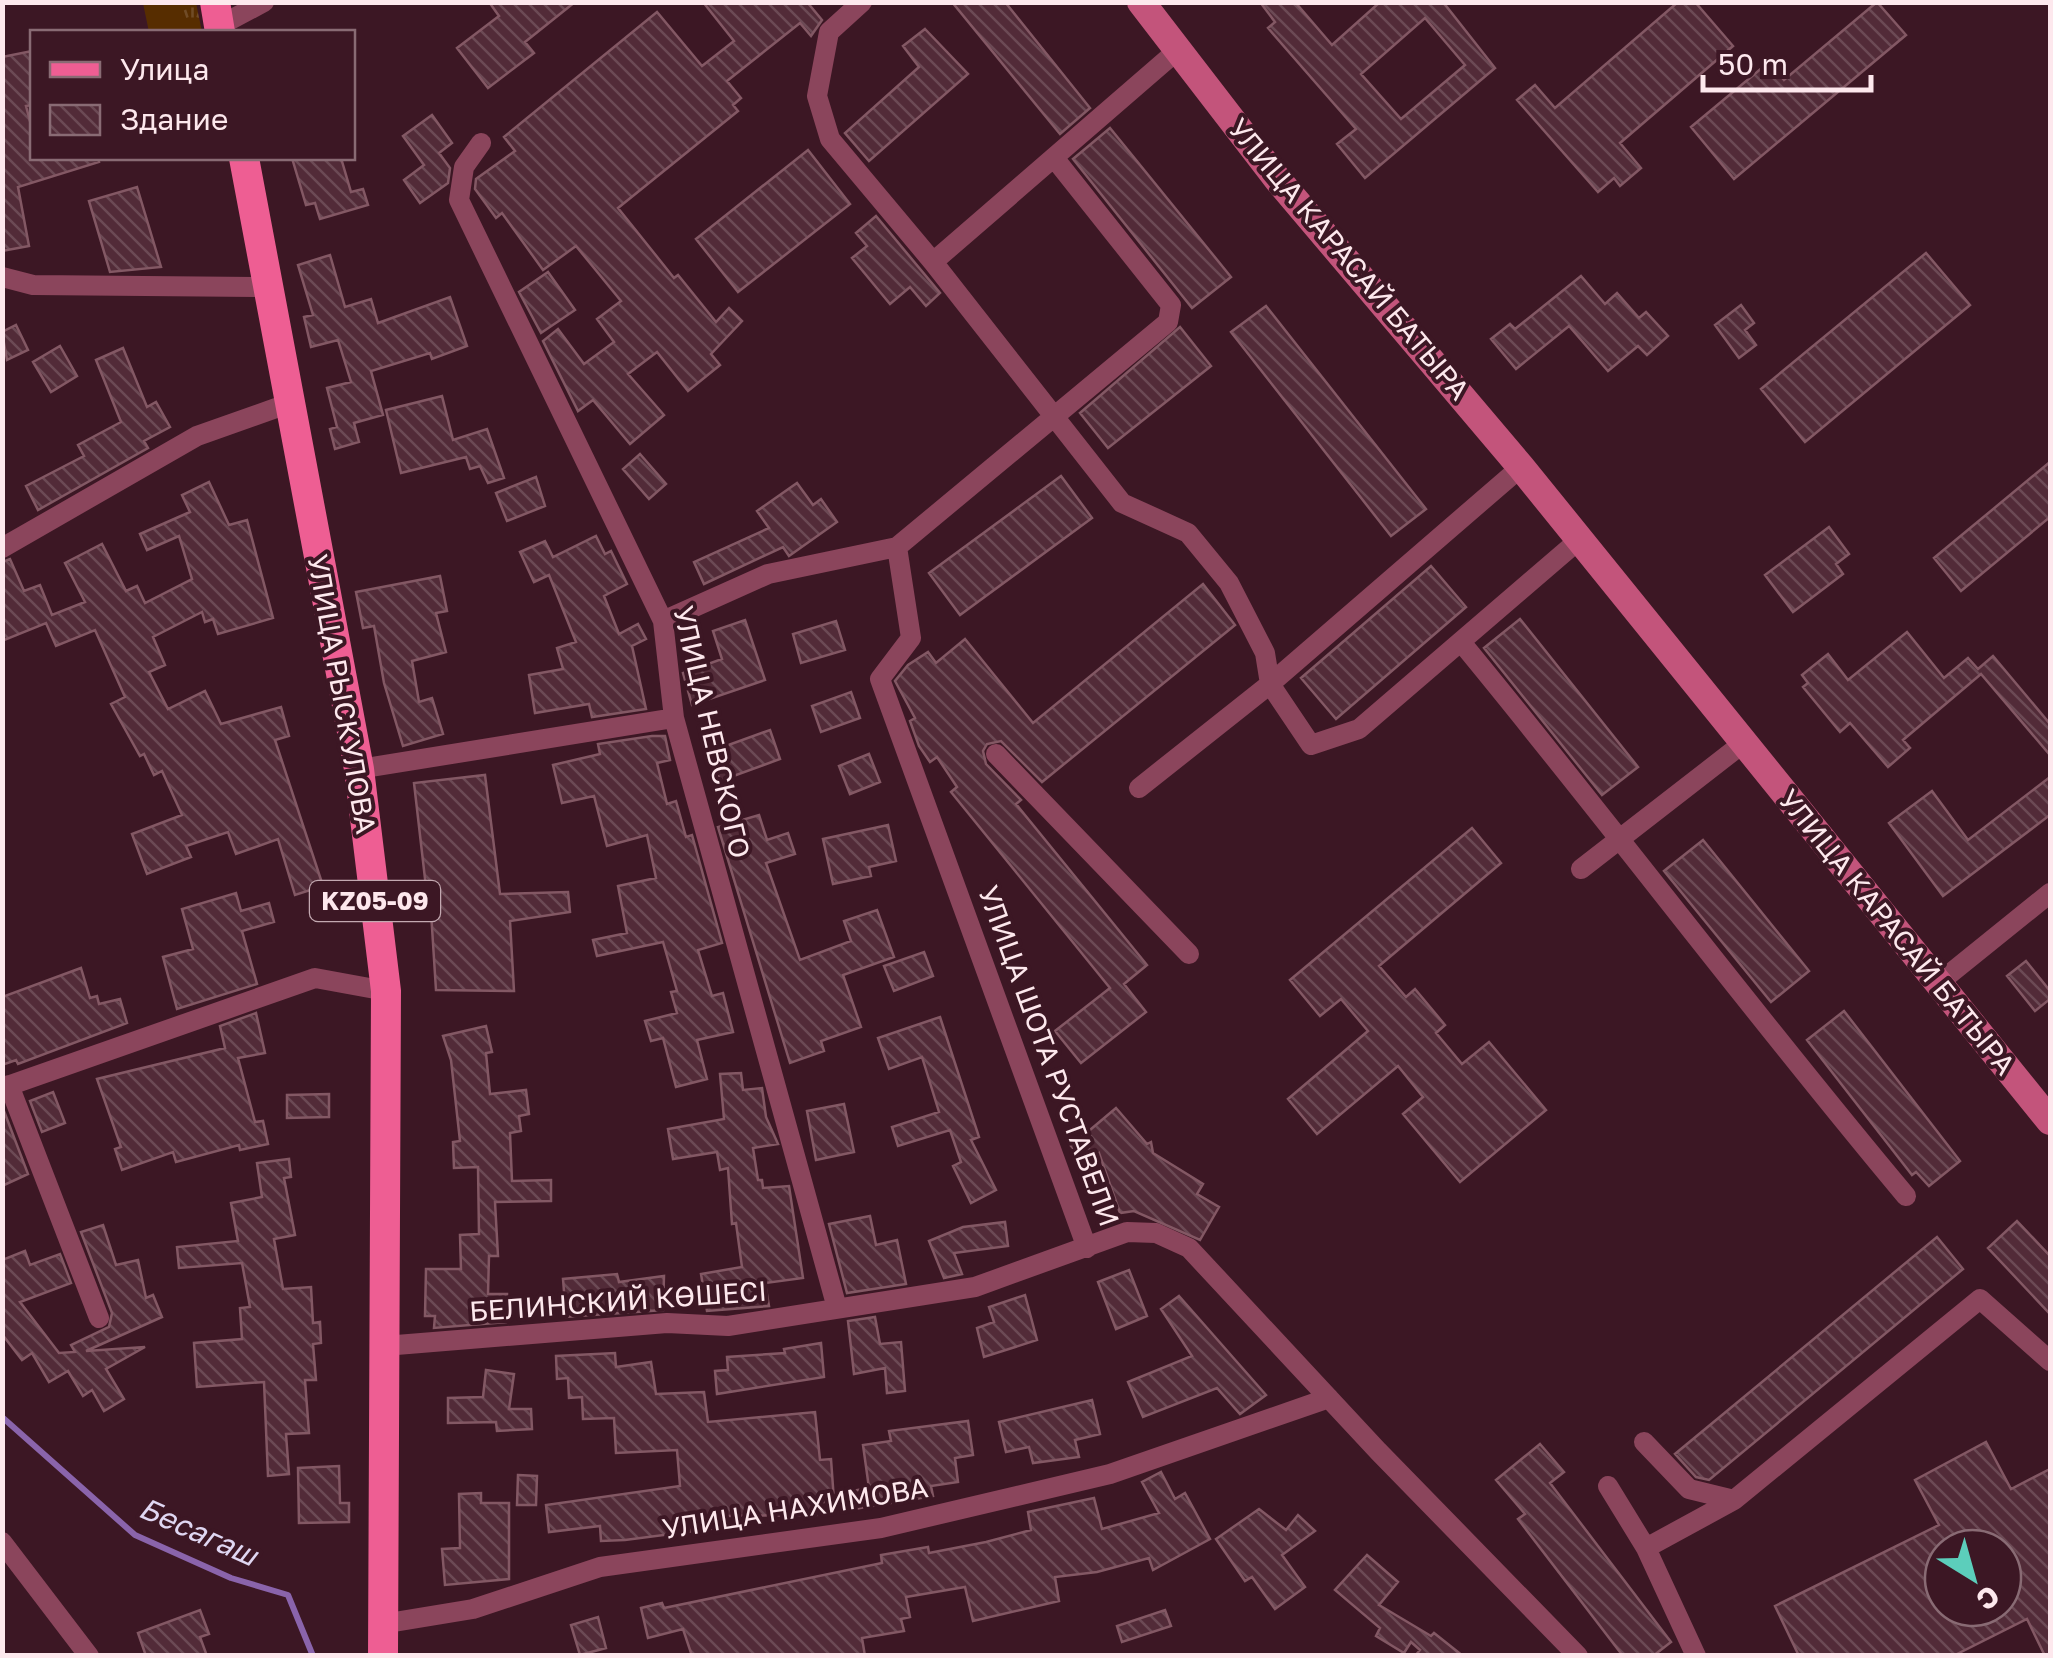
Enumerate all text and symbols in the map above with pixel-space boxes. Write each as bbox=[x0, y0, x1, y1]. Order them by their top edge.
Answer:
legend bbox=[30, 30, 355, 160]
scale bar bbox=[1703, 30, 1870, 92]
text: 50 m bbox=[1718, 46, 1788, 82]
text: Улица bbox=[120, 51, 209, 87]
text: Здание bbox=[120, 101, 228, 137]
street label: УЛИЦА КАРАСАЙ БАТЫРА bbox=[1222, 111, 1477, 406]
street label: УЛИЦА РЫСКУЛОВА bbox=[302, 552, 383, 837]
street label: УЛИЦА НЕВСКОГО bbox=[667, 603, 758, 861]
street label: УЛИЦА КАРАСАЙ БАТЫРА bbox=[1772, 783, 2023, 1081]
road number: KZ05-09 bbox=[310, 881, 440, 921]
street label: УЛИЦА ШОТА РУСТАВЕЛИ bbox=[972, 881, 1127, 1231]
street label: БЕЛИНСКИЙ КӨШЕСI bbox=[468, 1274, 768, 1327]
street label: УЛИЦА НАХИМОВА bbox=[660, 1470, 930, 1545]
water label: Бесагаш bbox=[134, 1489, 264, 1574]
north arrow bbox=[1923, 1528, 2023, 1628]
text: С bbox=[1970, 1579, 2006, 1618]

